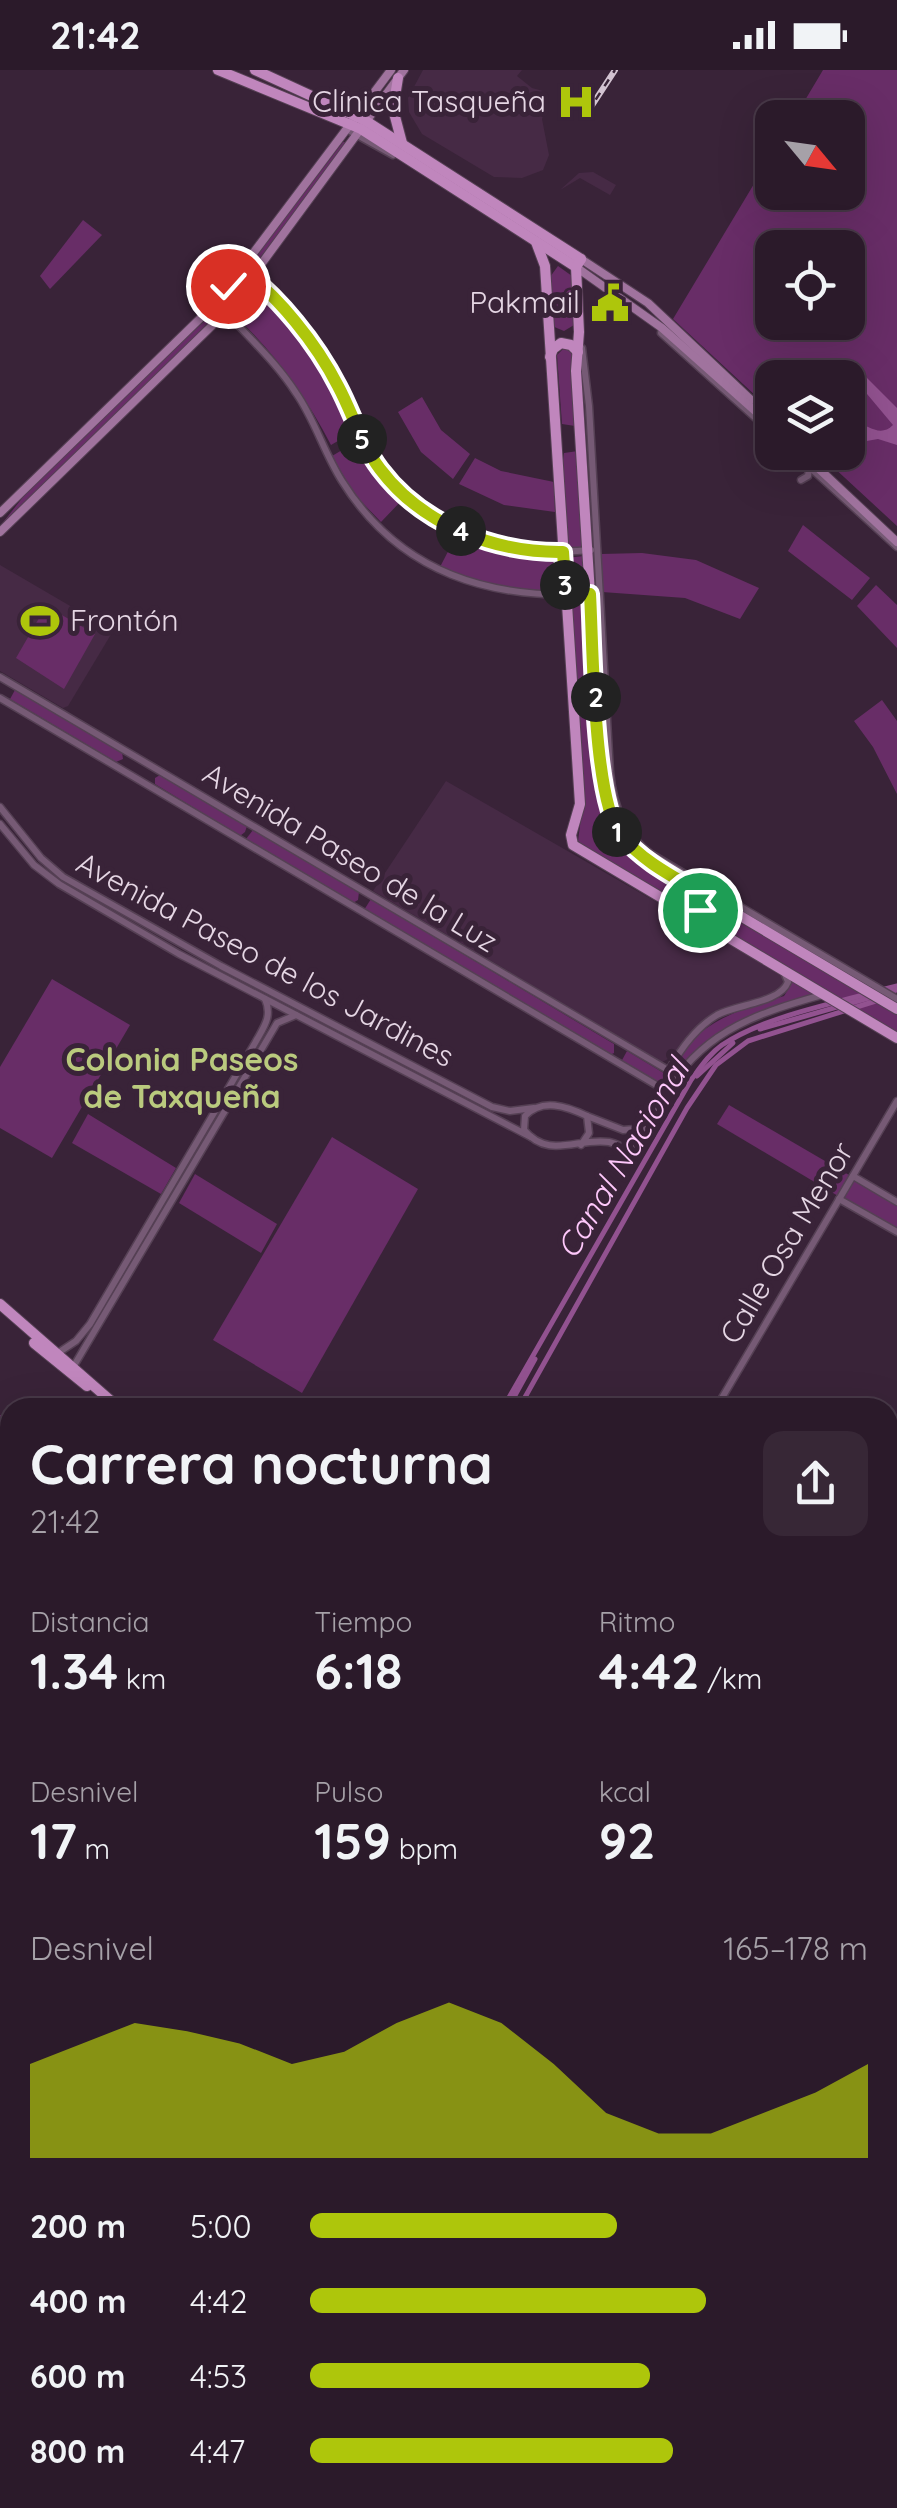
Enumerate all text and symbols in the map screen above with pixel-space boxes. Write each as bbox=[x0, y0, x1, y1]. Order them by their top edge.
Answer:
text: 21:42 bbox=[50, 11, 141, 59]
hospital icon: Clínica Tasqueña bbox=[555, 81, 597, 123]
place label: Clínica Tasqueña bbox=[312, 82, 546, 120]
north arrow bbox=[755, 100, 865, 210]
map controls bbox=[755, 100, 865, 470]
button: locate bbox=[755, 230, 865, 340]
pin bbox=[186, 244, 271, 329]
icon: check bbox=[201, 259, 256, 314]
public building icon: Pakmail bbox=[589, 282, 631, 324]
place label: Pakmail bbox=[469, 283, 580, 321]
button: layers bbox=[755, 360, 865, 470]
pin: 5 bbox=[337, 414, 387, 464]
text: 5 bbox=[354, 421, 370, 456]
pin: 4 bbox=[436, 506, 486, 556]
text: 4 bbox=[453, 513, 469, 548]
pin: 3 bbox=[540, 560, 590, 610]
text: 3 bbox=[557, 567, 573, 602]
sports icon: Frontón bbox=[19, 600, 61, 642]
place label: Frontón bbox=[70, 601, 179, 639]
pin: 2 bbox=[571, 672, 621, 722]
text: 2 bbox=[588, 679, 604, 714]
street label: Avenida Paseo de la Luz bbox=[196, 754, 505, 960]
pin: 1 bbox=[592, 807, 642, 857]
text: 1 bbox=[612, 814, 622, 849]
street label: Avenida Paseo de los Jardines bbox=[70, 843, 461, 1075]
pin bbox=[658, 868, 743, 953]
icon: arrive bbox=[673, 883, 728, 938]
district label: Colonia Paseos de Taxqueña bbox=[66, 1039, 298, 1116]
water label: Canal Nacional bbox=[547, 1049, 699, 1265]
street label: Calle Osa Menor bbox=[711, 1134, 862, 1350]
text: Carrera nocturna bbox=[30, 1429, 493, 1498]
button: share bbox=[763, 1431, 868, 1536]
text: 21:42 bbox=[30, 1501, 100, 1541]
text: Distancia bbox=[30, 1604, 149, 1639]
text: Tiempo bbox=[314, 1604, 412, 1639]
text: Ritmo bbox=[599, 1604, 675, 1639]
text: 1.34 bbox=[30, 1639, 118, 1702]
text: 6:18 bbox=[314, 1639, 402, 1702]
text: 4:42 bbox=[599, 1639, 700, 1702]
text: km bbox=[118, 1661, 166, 1696]
text: /km bbox=[700, 1661, 762, 1696]
text: Desnivel bbox=[30, 1774, 138, 1809]
text: Pulso bbox=[314, 1774, 383, 1809]
text: kcal bbox=[599, 1774, 651, 1809]
text: 17 bbox=[30, 1809, 77, 1872]
text: 159 bbox=[314, 1809, 391, 1872]
text: 92 bbox=[599, 1809, 656, 1872]
text: m bbox=[77, 1831, 110, 1866]
text: bpm bbox=[391, 1831, 458, 1866]
text: Desnivel bbox=[30, 1928, 154, 1968]
text: 165–178 m bbox=[723, 1928, 868, 1968]
text: 200 m bbox=[30, 2206, 126, 2246]
text: 5:00 bbox=[190, 2206, 252, 2246]
text: 400 m bbox=[30, 2281, 127, 2321]
text: 4:42 bbox=[190, 2281, 247, 2321]
text: 600 m bbox=[30, 2356, 125, 2396]
text: 4:53 bbox=[190, 2356, 247, 2396]
text: 800 m bbox=[30, 2431, 125, 2471]
text: 4:47 bbox=[190, 2431, 245, 2471]

